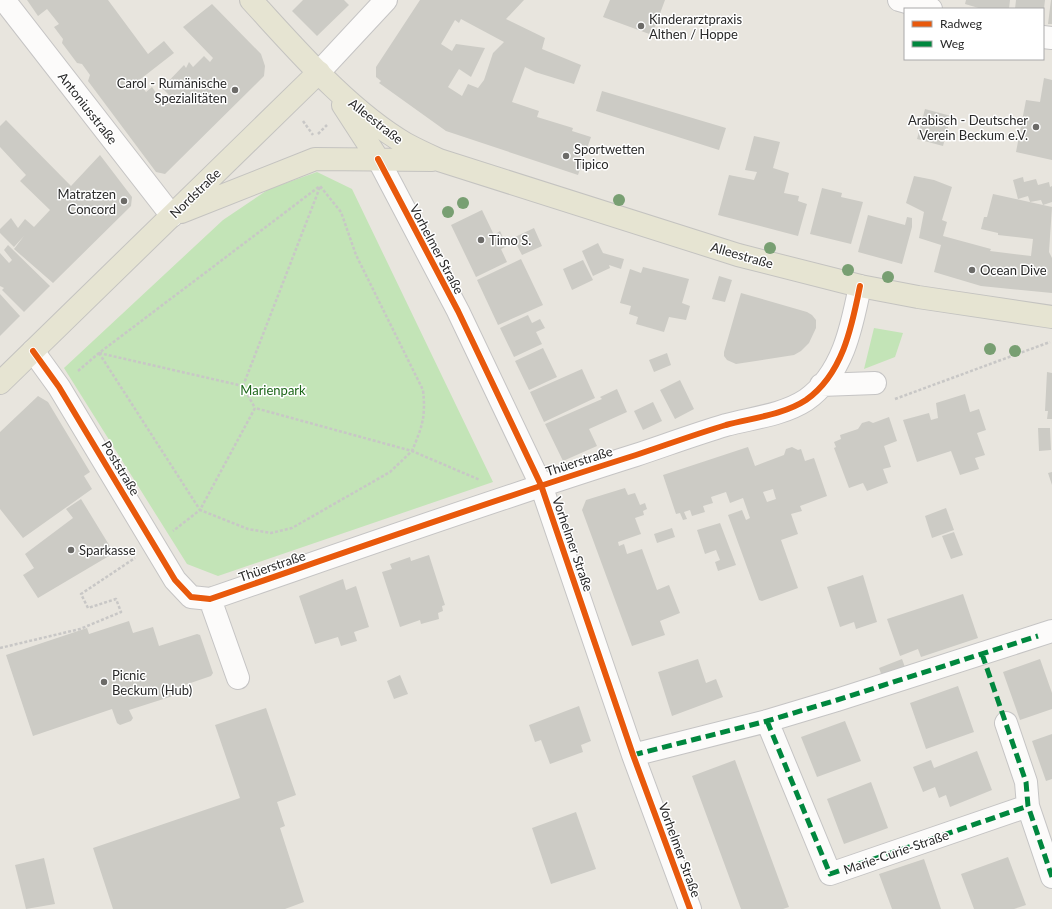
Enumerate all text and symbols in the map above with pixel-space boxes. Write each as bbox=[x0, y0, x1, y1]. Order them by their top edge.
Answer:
legend bbox=[904, 8, 1044, 60]
place label: Kinderarztpraxis Althen / Hoppe bbox=[649, 11, 742, 42]
text: Radweg bbox=[940, 16, 982, 31]
marker: Kinderarztpraxis Althen / Hoppe bbox=[636, 21, 646, 31]
text: Weg bbox=[940, 36, 964, 51]
street label: Antoniusstraße bbox=[55, 69, 121, 147]
place label: Carol - Rumänische Spezialitäten bbox=[117, 75, 227, 106]
marker: Carol - Rumänische Spezialitäten bbox=[230, 85, 240, 95]
street label: Alleestraße bbox=[346, 95, 406, 147]
place label: Arabisch - Deutscher Verein Beckum e.V. bbox=[908, 112, 1028, 143]
marker: Arabisch - Deutscher Verein Beckum e.V. bbox=[1031, 122, 1041, 132]
place label: Sportwetten Tipico bbox=[574, 141, 645, 172]
marker: Sportwetten Tipico bbox=[561, 151, 571, 161]
street label: Nordstraße bbox=[166, 165, 224, 221]
place label: Matratzen Concord bbox=[58, 186, 116, 217]
marker: Matratzen Concord bbox=[119, 196, 129, 206]
street label: Vorhelmer Straße bbox=[407, 201, 467, 297]
place label: Timo S. bbox=[489, 232, 531, 248]
marker: Timo S. bbox=[476, 235, 486, 245]
street label: Alleestraße bbox=[709, 238, 775, 272]
place label: Ocean Dive bbox=[980, 262, 1047, 278]
marker: Ocean Dive bbox=[967, 265, 977, 275]
park label: Marienpark bbox=[240, 382, 306, 398]
street label: Poststraße bbox=[98, 438, 144, 498]
street label: Thüerstraße bbox=[544, 443, 615, 479]
street label: Vorhelmer Straße bbox=[549, 494, 597, 594]
place label: Sparkasse bbox=[79, 542, 136, 558]
marker: Sparkasse bbox=[66, 545, 76, 555]
street label: Thüerstraße bbox=[237, 547, 308, 585]
place label: Picnic Beckum (Hub) bbox=[112, 667, 192, 698]
marker: Picnic Beckum (Hub) bbox=[99, 677, 109, 687]
street label: Vorhelmer Straße bbox=[655, 801, 705, 900]
street label: Marie-Curie-Straße bbox=[841, 826, 951, 877]

